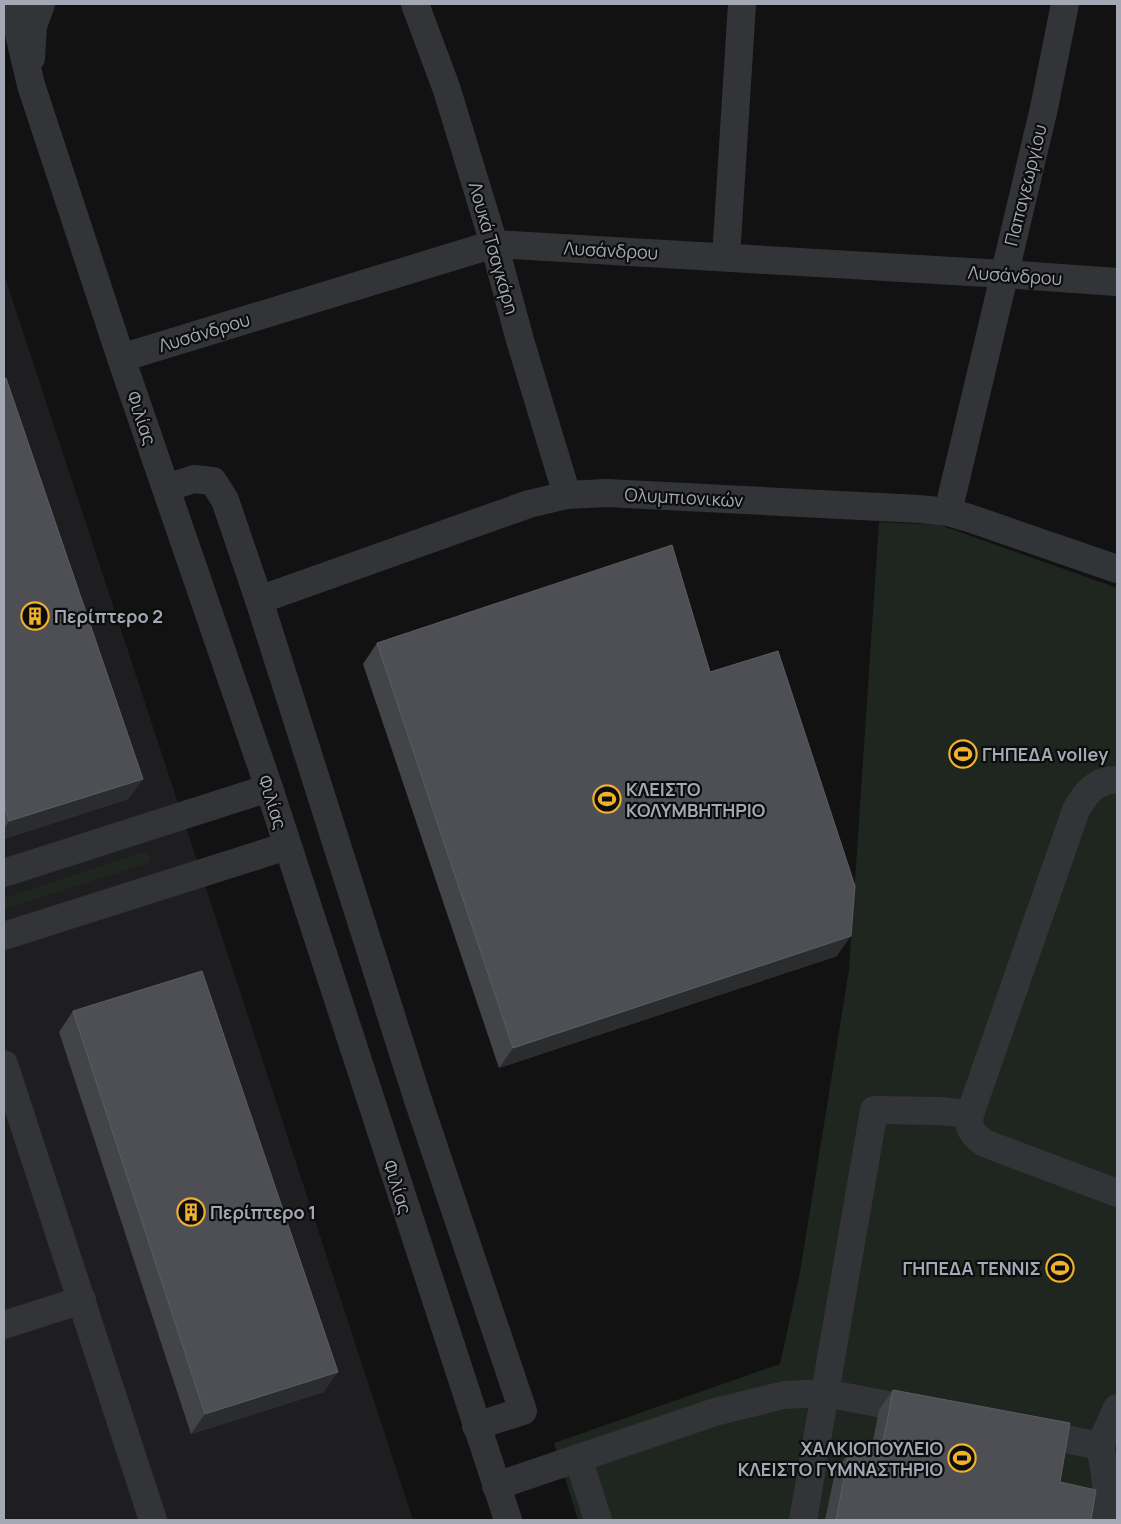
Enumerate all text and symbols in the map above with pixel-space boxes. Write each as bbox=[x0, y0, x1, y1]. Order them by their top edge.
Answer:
street label: Παπαγεωργίου bbox=[998, 122, 1052, 248]
street label: Λουκά Τσαγκάρη bbox=[464, 179, 524, 317]
street label: Λυσάνδρου bbox=[563, 236, 659, 264]
street label: Λυσάνδρου bbox=[967, 260, 1063, 290]
street label: Λυσάνδρου bbox=[155, 307, 253, 357]
street label: Φιλίας bbox=[122, 388, 162, 448]
street label: Ολυμπιονικών bbox=[624, 482, 744, 512]
building icon: Περίπτερο 2 bbox=[20, 601, 50, 631]
place label: Περίπτερο 2 bbox=[54, 604, 163, 628]
sports icon: ΓΗΠΕΔΑ volley bbox=[948, 739, 978, 769]
place label: ΓΗΠΕΔΑ volley bbox=[982, 742, 1108, 766]
street label: Φιλίας bbox=[253, 772, 293, 832]
place label: ΚΛΕΙΣΤΟ ΚΟΛΥΜΒΗΤΗΡΙΟ bbox=[626, 777, 765, 822]
sports icon: ΚΛΕΙΣΤΟ ΚΟΛΥΜΒΗΤΗΡΙΟ bbox=[592, 784, 622, 814]
street label: Φιλίας bbox=[378, 1157, 418, 1217]
building icon: Περίπτερο 1 bbox=[176, 1197, 206, 1227]
place label: Περίπτερο 1 bbox=[210, 1200, 316, 1224]
sports icon: ΓΗΠΕΔΑ ΤΕΝΝΙΣ bbox=[1045, 1253, 1075, 1283]
place label: ΓΗΠΕΔΑ ΤΕΝΝΙΣ bbox=[903, 1256, 1041, 1280]
place label: ΧΑΛΚΙΟΠΟΥΛΕΙΟ ΚΛΕΙΣΤΟ ΓΥΜΝΑΣΤΗΡΙΟ bbox=[738, 1436, 943, 1481]
sports icon: ΧΑΛΚΙΟΠΟΥΛΕΙΟ ΚΛΕΙΣΤΟ ΓΥΜΝΑΣΤΗΡΙΟ bbox=[947, 1443, 977, 1473]

